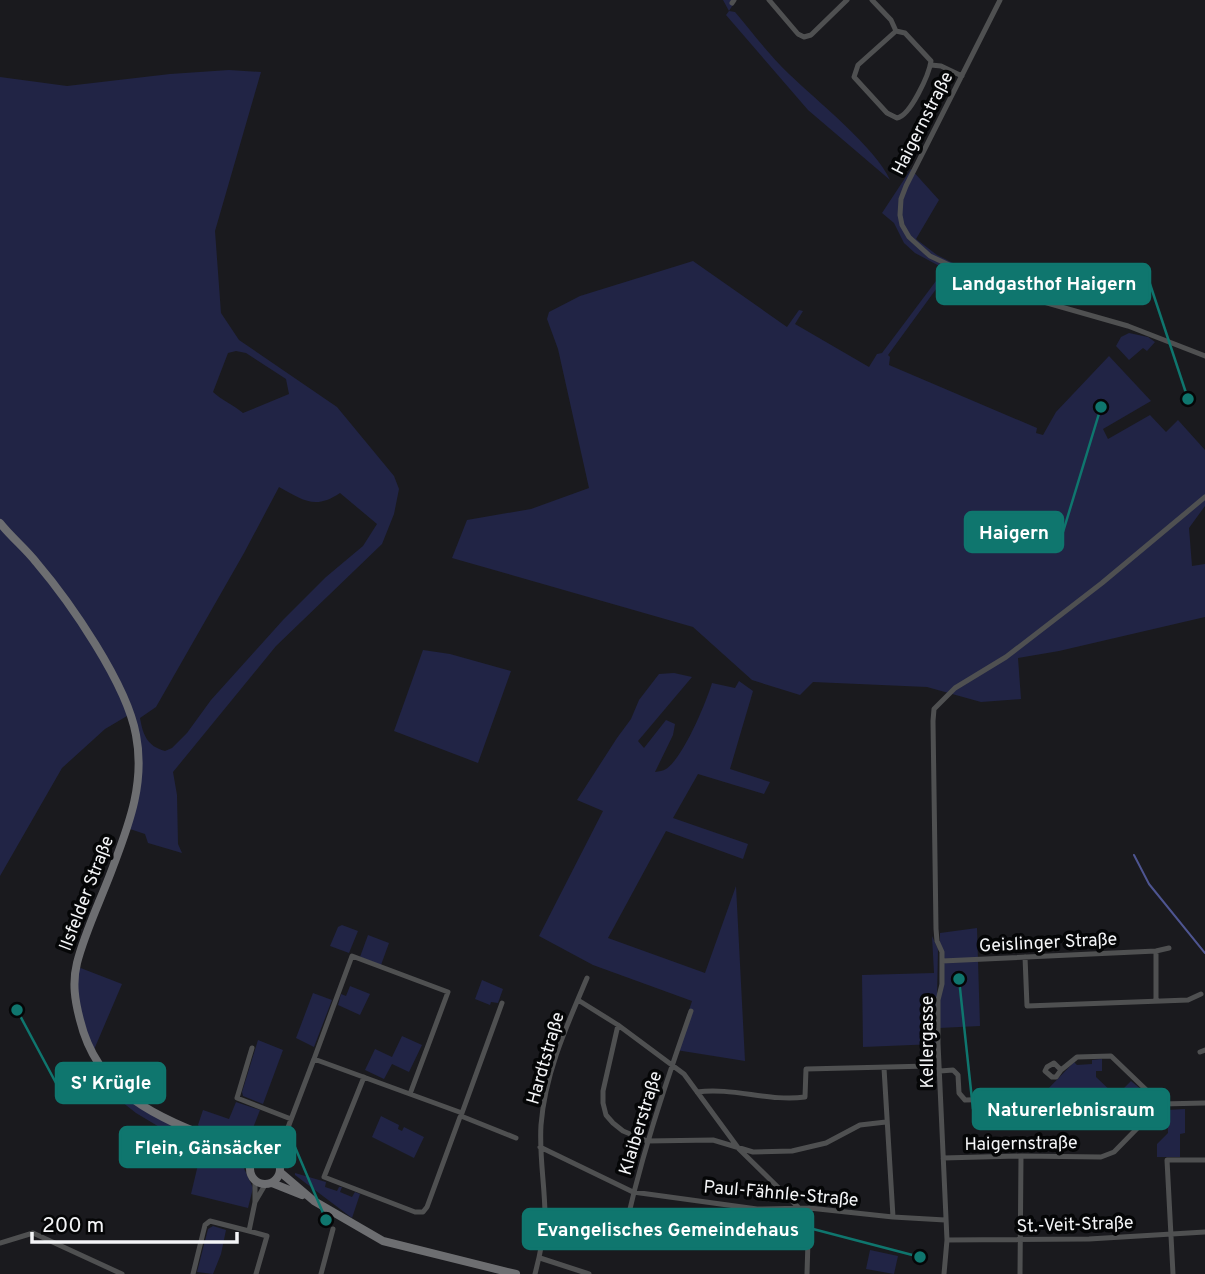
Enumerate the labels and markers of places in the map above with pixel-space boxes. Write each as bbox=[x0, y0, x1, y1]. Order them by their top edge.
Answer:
callout: Landgasthof Haigern bbox=[937, 264, 1150, 304]
callout: Haigern bbox=[965, 512, 1063, 552]
callout: S' Krügle bbox=[56, 1063, 165, 1103]
callout: Naturerlebnisraum bbox=[973, 1089, 1169, 1129]
callout: Flein, Gänsäcker bbox=[120, 1127, 295, 1167]
callout: Evangelisches Gemeindehaus bbox=[523, 1209, 813, 1249]

